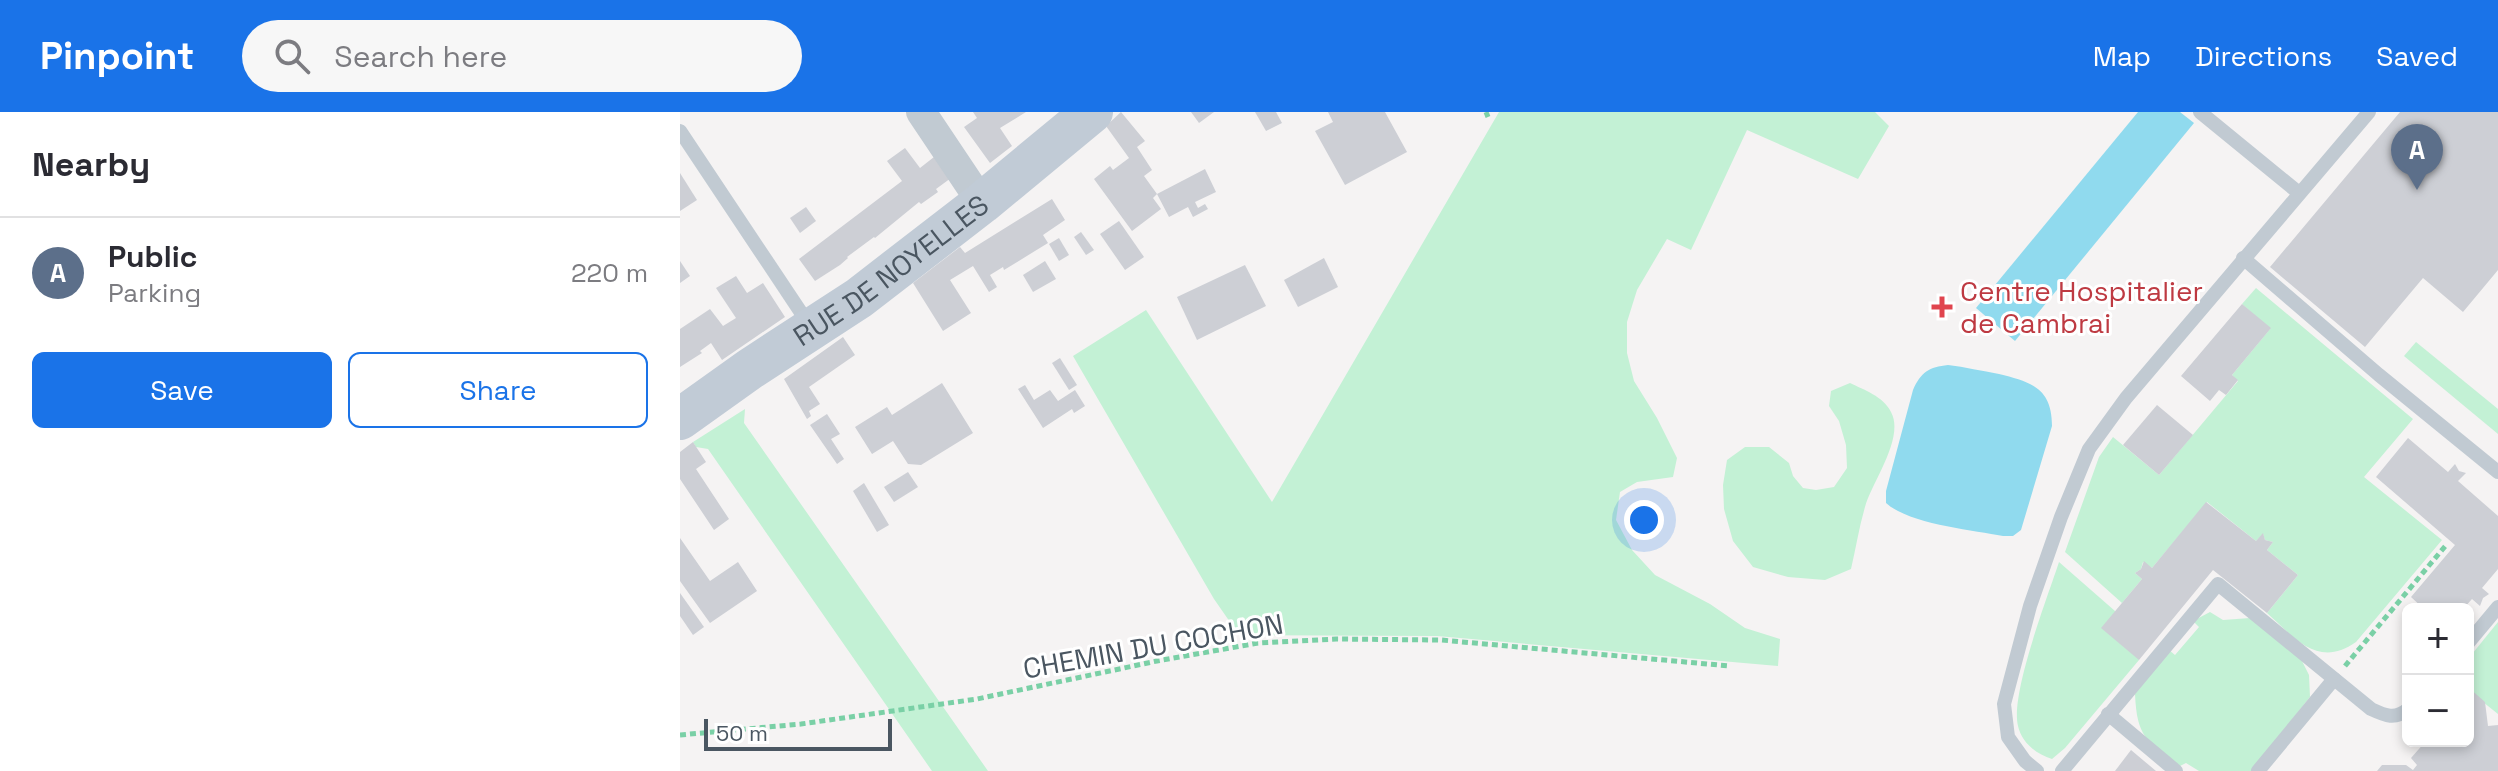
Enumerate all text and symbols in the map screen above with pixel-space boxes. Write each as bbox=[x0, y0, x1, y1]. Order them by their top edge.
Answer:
search box bbox=[242, 20, 802, 92]
text: Pinpoint bbox=[40, 32, 194, 80]
icon: search bbox=[270, 34, 314, 78]
text: Search here bbox=[334, 37, 507, 76]
text: Map bbox=[2093, 38, 2151, 74]
text: Directions bbox=[2195, 38, 2332, 74]
text: Saved bbox=[2376, 38, 2458, 74]
pin: A bbox=[2391, 124, 2443, 190]
text: Nearby bbox=[32, 143, 150, 186]
street label: RUE DE NOYELLES bbox=[786, 187, 996, 354]
text: Public bbox=[108, 237, 197, 276]
text: A bbox=[50, 256, 66, 290]
text: 220 m bbox=[571, 256, 648, 290]
place label: Centre Hospitalier de Cambrai bbox=[1960, 273, 2203, 341]
text: Parking bbox=[108, 276, 201, 310]
marker: Centre Hospitalier de Cambrai bbox=[1931, 296, 1953, 318]
button: Save bbox=[32, 352, 332, 428]
button: Share bbox=[348, 352, 648, 428]
your location bbox=[1624, 500, 1664, 540]
map controls bbox=[2402, 603, 2474, 747]
button: + bbox=[2402, 603, 2474, 675]
street label: CHEMIN DU COCHON bbox=[1020, 605, 1286, 687]
button: − bbox=[2402, 675, 2474, 747]
scale bar bbox=[704, 715, 892, 751]
text: 50 m bbox=[716, 719, 768, 747]

